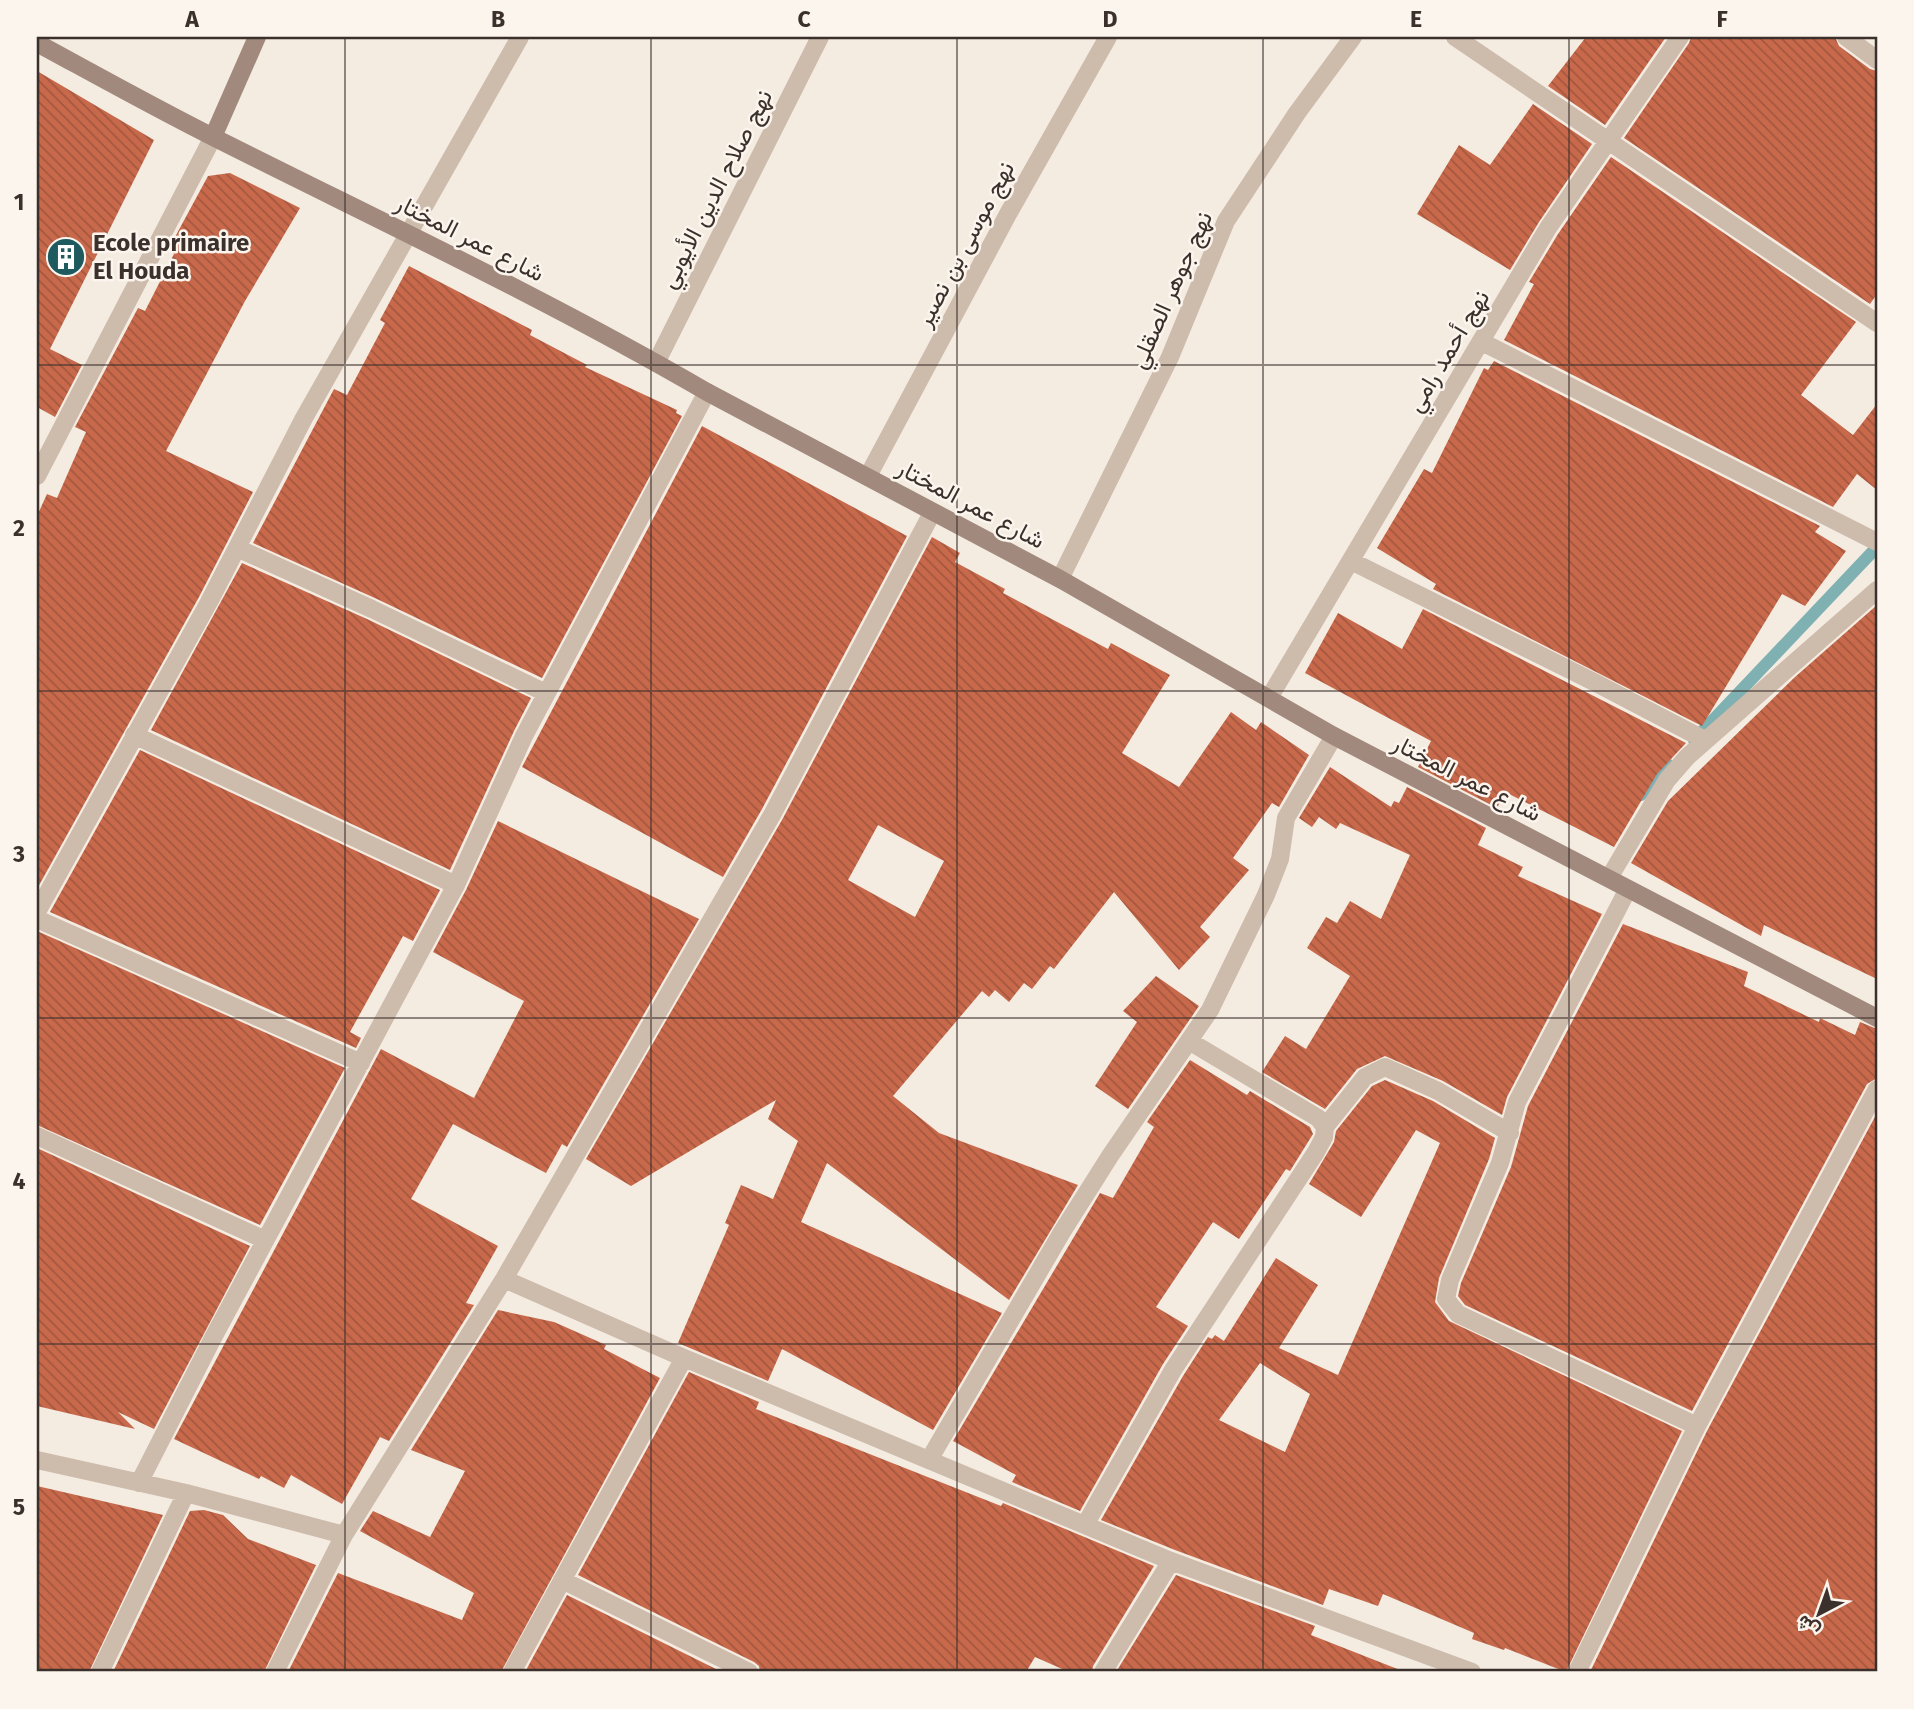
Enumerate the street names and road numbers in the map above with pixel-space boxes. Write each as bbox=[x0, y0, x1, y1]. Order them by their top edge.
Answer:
street label: نهج صلاح الدين الأيوبي bbox=[654, 85, 783, 295]
street label: نهج موسى بن نصير bbox=[909, 157, 1023, 334]
street label: شارع عمر المختار bbox=[389, 188, 549, 289]
street label: نهج جوهر الصقلي bbox=[1124, 207, 1223, 375]
street label: نهج أحمد رامي bbox=[1401, 285, 1500, 420]
street label: شارع عمر المختار bbox=[891, 453, 1049, 556]
street label: شارع عمر المختار bbox=[1386, 728, 1546, 829]

